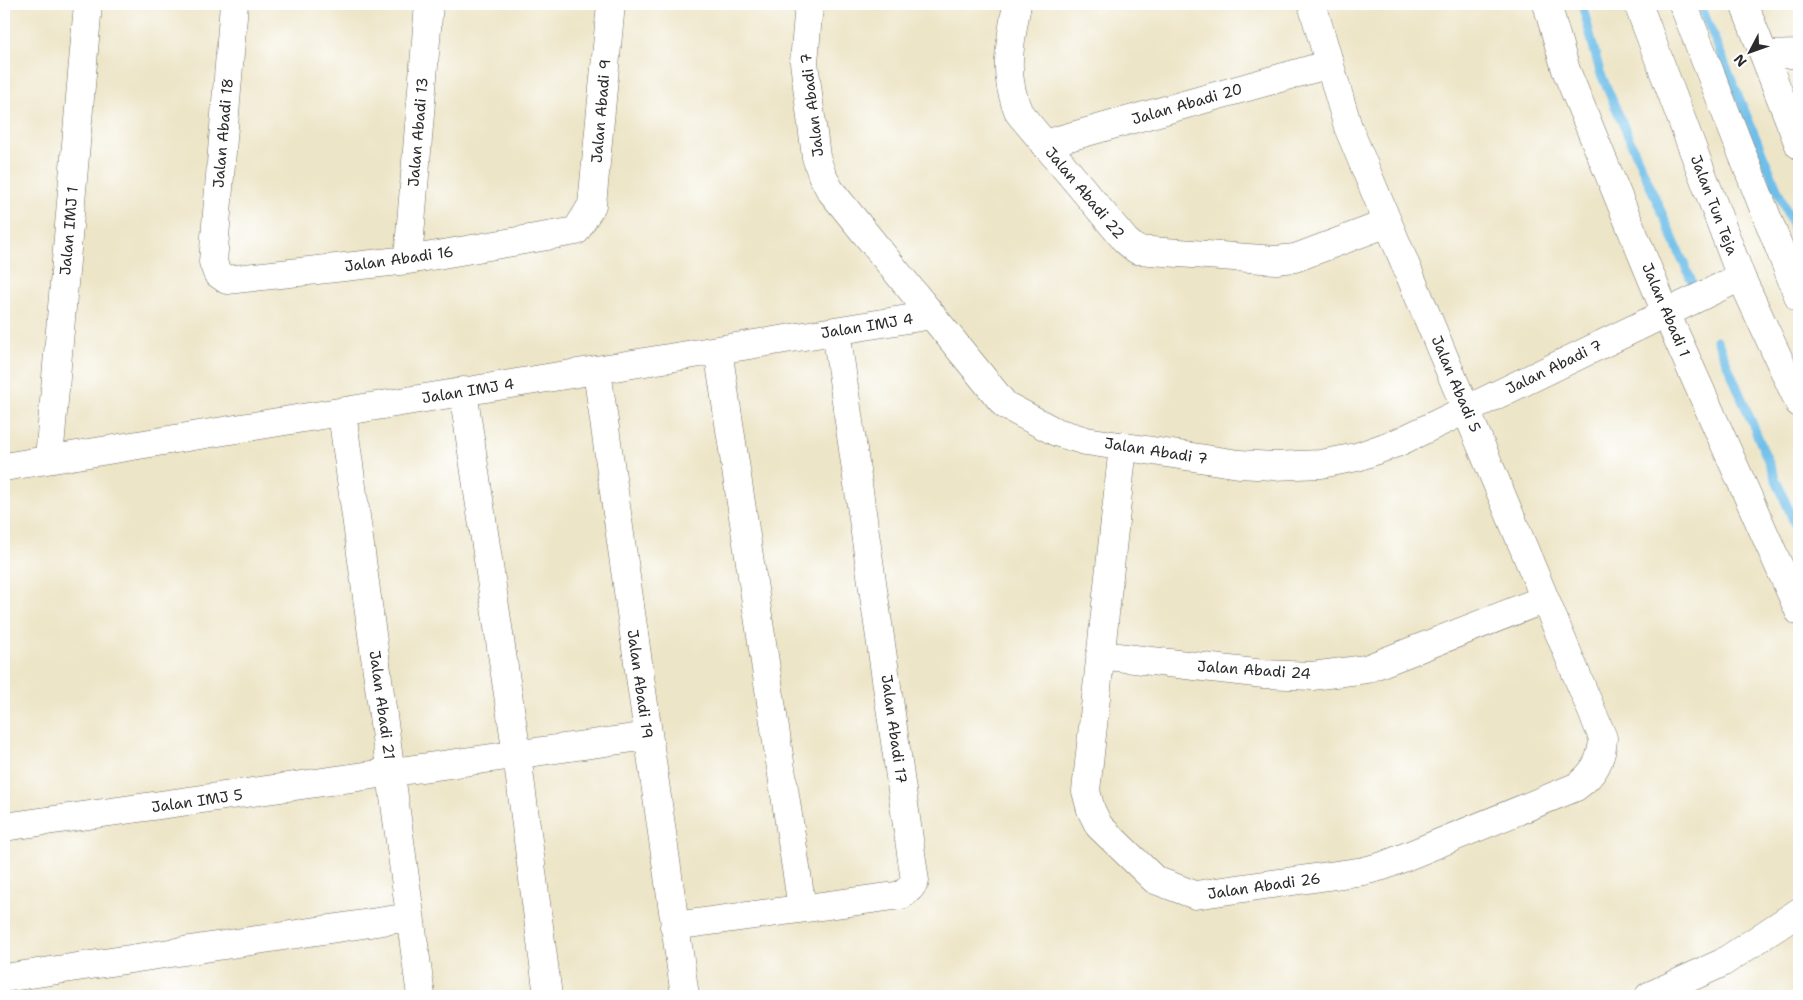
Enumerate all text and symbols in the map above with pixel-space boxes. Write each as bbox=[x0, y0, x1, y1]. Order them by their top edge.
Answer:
north arrow bbox=[1726, 28, 1776, 78]
text: N bbox=[1730, 50, 1751, 71]
street label: Jalan Abadi 7 bbox=[796, 52, 828, 158]
street label: Jalan Abadi 9 bbox=[586, 58, 616, 164]
street label: Jalan Abadi 13 bbox=[403, 76, 433, 188]
street label: Jalan Abadi 18 bbox=[208, 77, 238, 189]
street label: Jalan Abadi 20 bbox=[1129, 79, 1245, 129]
street label: Jalan Abadi 22 bbox=[1041, 143, 1129, 243]
street label: Jalan Tun Teja bbox=[1686, 152, 1743, 259]
street label: Jalan IMJ 1 bbox=[55, 186, 83, 276]
street label: Jalan Abadi 16 bbox=[343, 241, 455, 277]
street label: Jalan Abadi 1 bbox=[1637, 260, 1695, 360]
street label: Jalan IMJ 4 bbox=[819, 309, 915, 343]
street label: Jalan Abadi 5 bbox=[1427, 333, 1485, 435]
street label: Jalan Abadi 7 bbox=[1503, 335, 1605, 399]
street label: Jalan IMJ 4 bbox=[420, 374, 516, 408]
street label: Jalan Abadi 7 bbox=[1103, 433, 1209, 469]
street label: Jalan Abadi 19 bbox=[622, 628, 658, 740]
street label: Jalan Abadi 21 bbox=[364, 649, 400, 761]
street label: Jalan Abadi 24 bbox=[1196, 656, 1312, 684]
street label: Jalan Abadi 17 bbox=[876, 673, 912, 785]
street label: Jalan IMJ 5 bbox=[150, 785, 244, 817]
street label: Jalan Abadi 26 bbox=[1206, 868, 1322, 904]

